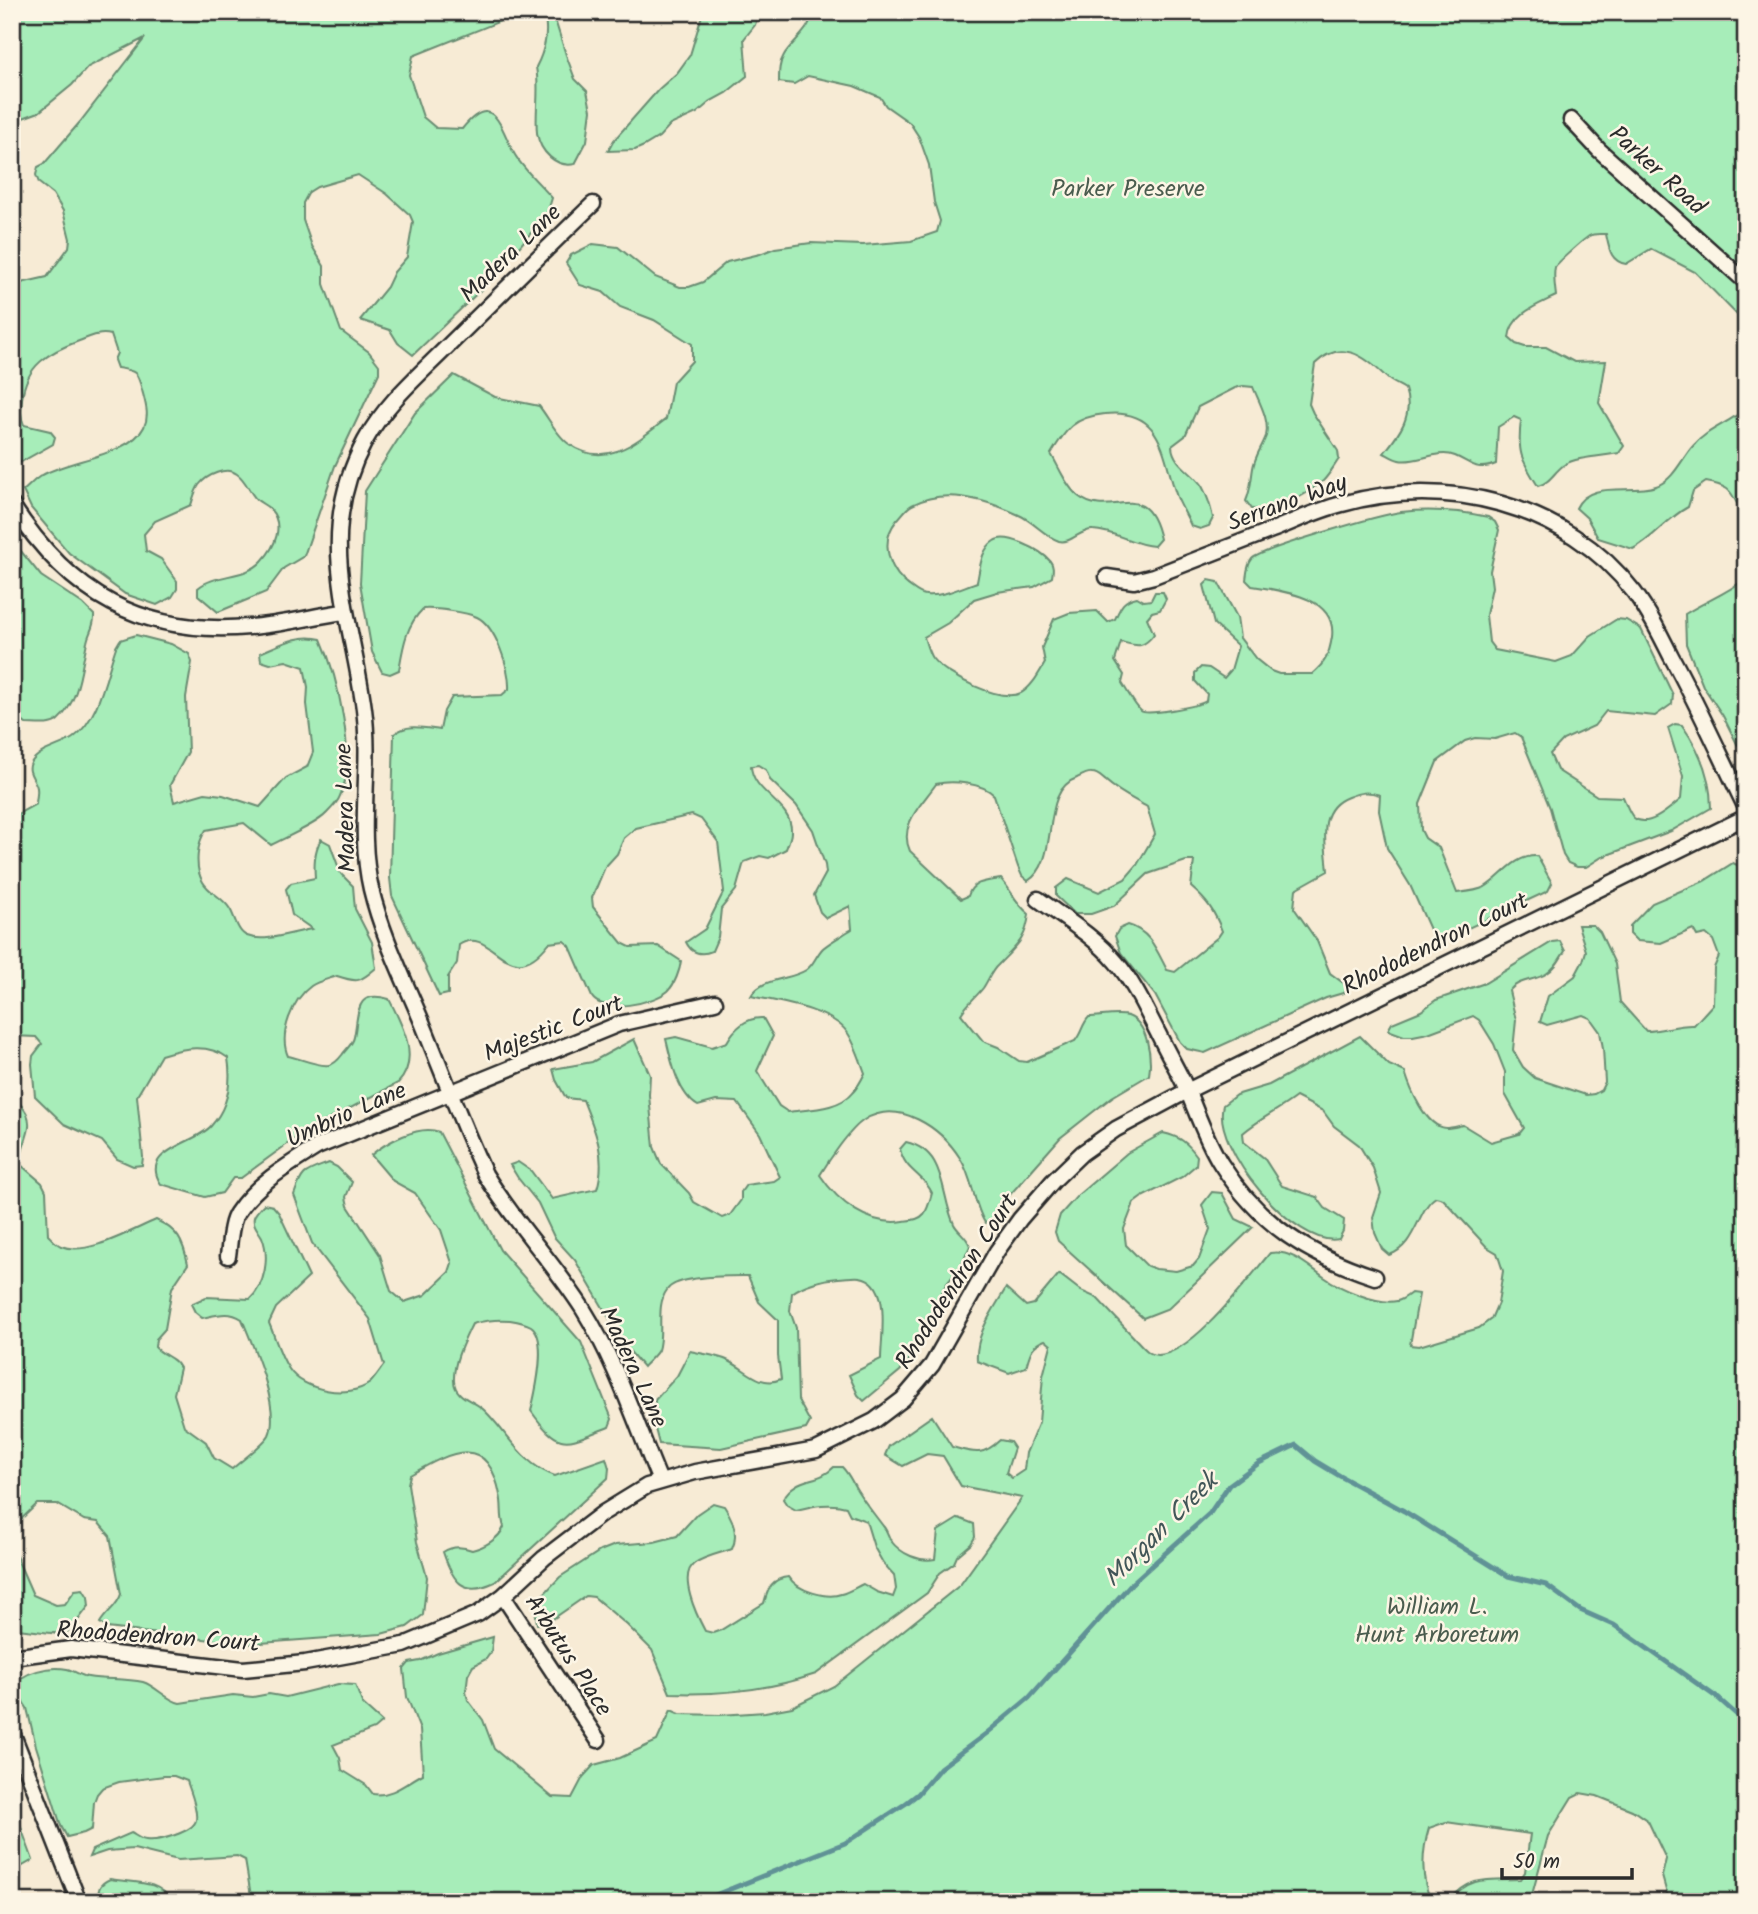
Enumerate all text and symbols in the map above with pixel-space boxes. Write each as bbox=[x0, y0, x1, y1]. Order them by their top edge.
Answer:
street label: Parker Road bbox=[1599, 116, 1715, 226]
park label: Parker Preserve bbox=[1051, 170, 1205, 209]
street label: Madera Lane bbox=[451, 195, 571, 313]
street label: Serrano Way bbox=[1222, 463, 1354, 543]
street label: Madera Lane bbox=[325, 742, 368, 873]
street label: Rhododendron Court bbox=[1336, 882, 1536, 1006]
street label: Majestic Court bbox=[478, 985, 630, 1074]
street label: Umbrio Lane bbox=[280, 1071, 413, 1159]
street label: Rhododendron Court bbox=[886, 1185, 1029, 1378]
street label: Madera Lane bbox=[588, 1301, 678, 1435]
water label: Morgan Creek bbox=[1094, 1460, 1232, 1598]
street label: Arbutus Place bbox=[514, 1587, 622, 1725]
park label: William L. Hunt Arboretum bbox=[1355, 1588, 1519, 1655]
street label: Rhododendron Court bbox=[55, 1611, 261, 1664]
scale bar bbox=[1502, 1837, 1632, 1881]
text: 50 m bbox=[1513, 1846, 1560, 1879]

